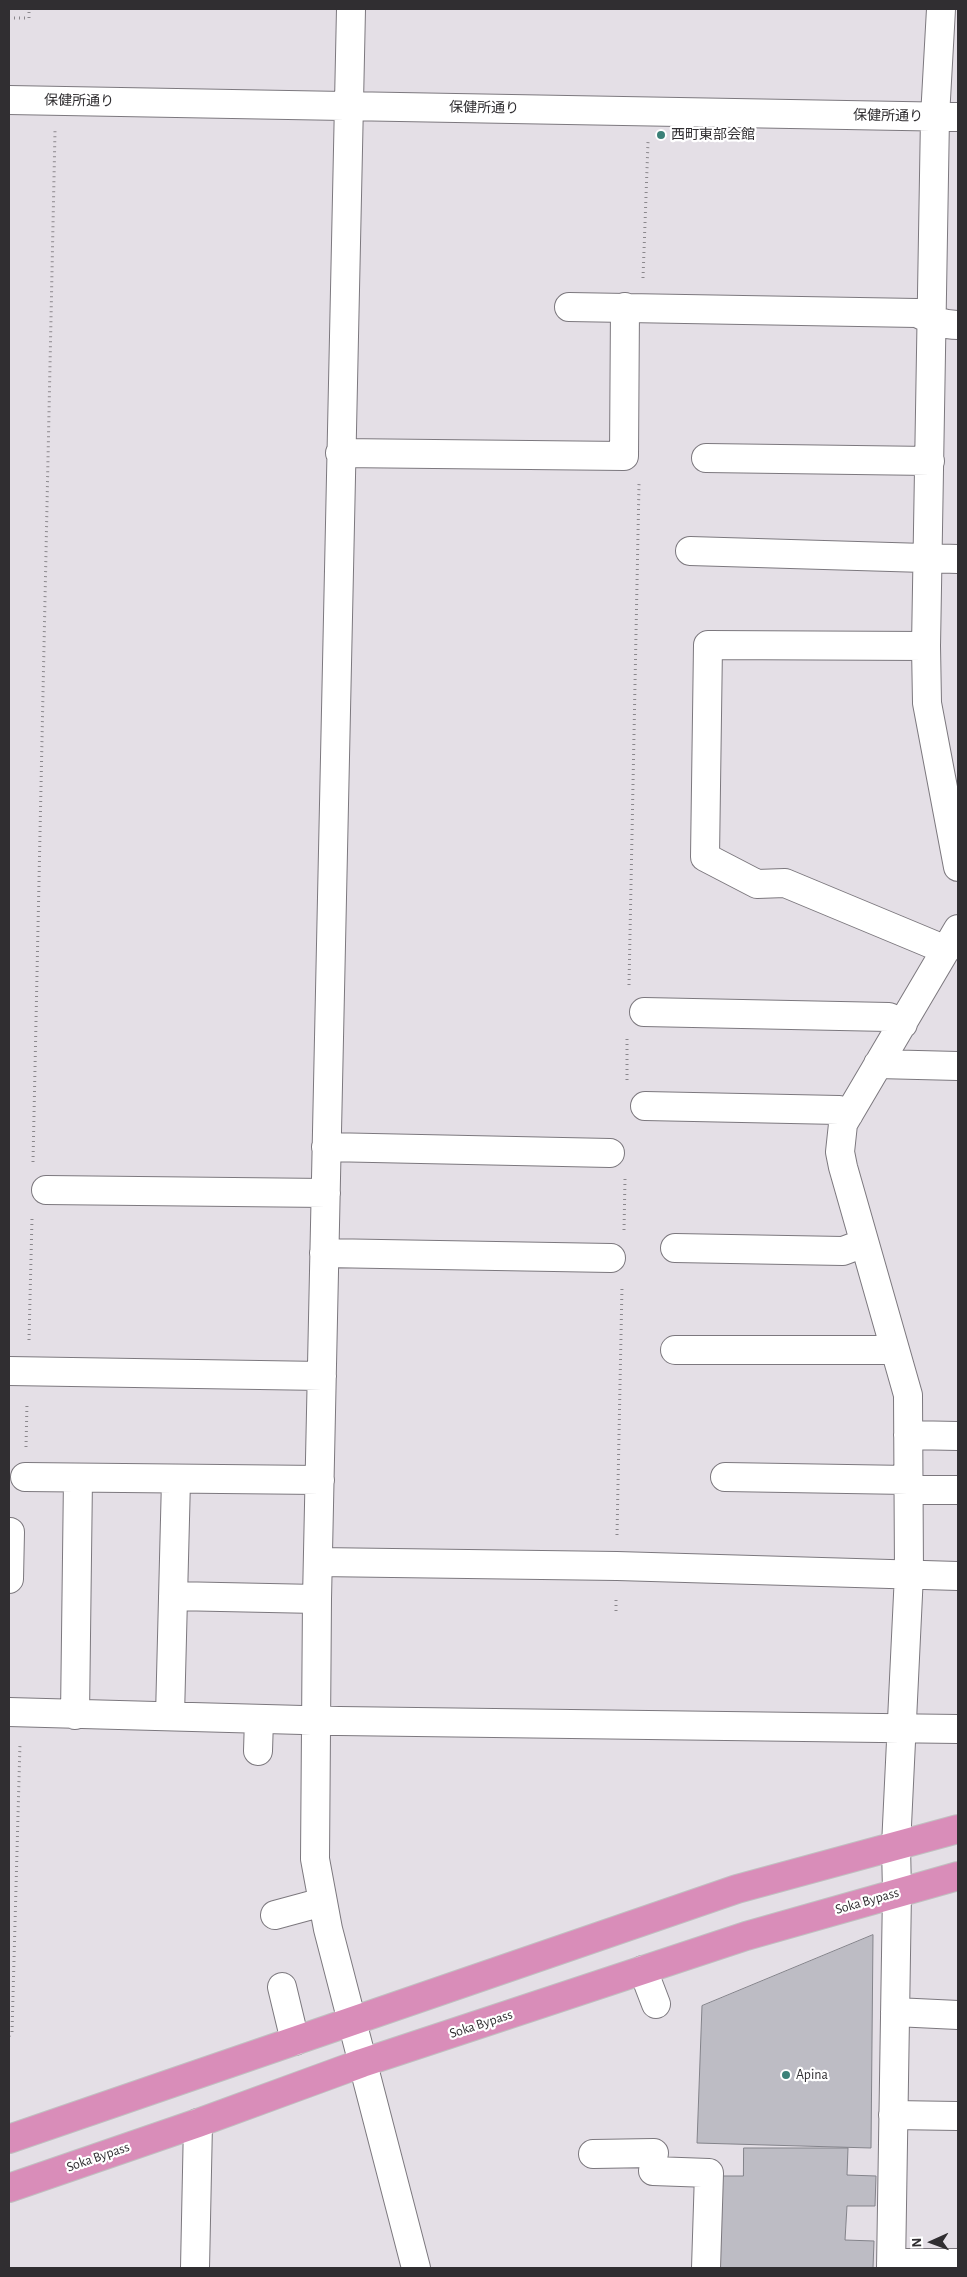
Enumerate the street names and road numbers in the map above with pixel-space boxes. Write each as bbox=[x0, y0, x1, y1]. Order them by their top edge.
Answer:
street label: 保健所通り bbox=[44, 92, 114, 110]
street label: 保健所通り bbox=[449, 99, 519, 117]
street label: 保健所通り bbox=[853, 107, 923, 125]
street label: Soka Bypass bbox=[833, 1884, 901, 1918]
street label: Soka Bypass bbox=[447, 2006, 515, 2042]
street label: Soka Bypass bbox=[64, 2138, 132, 2176]

